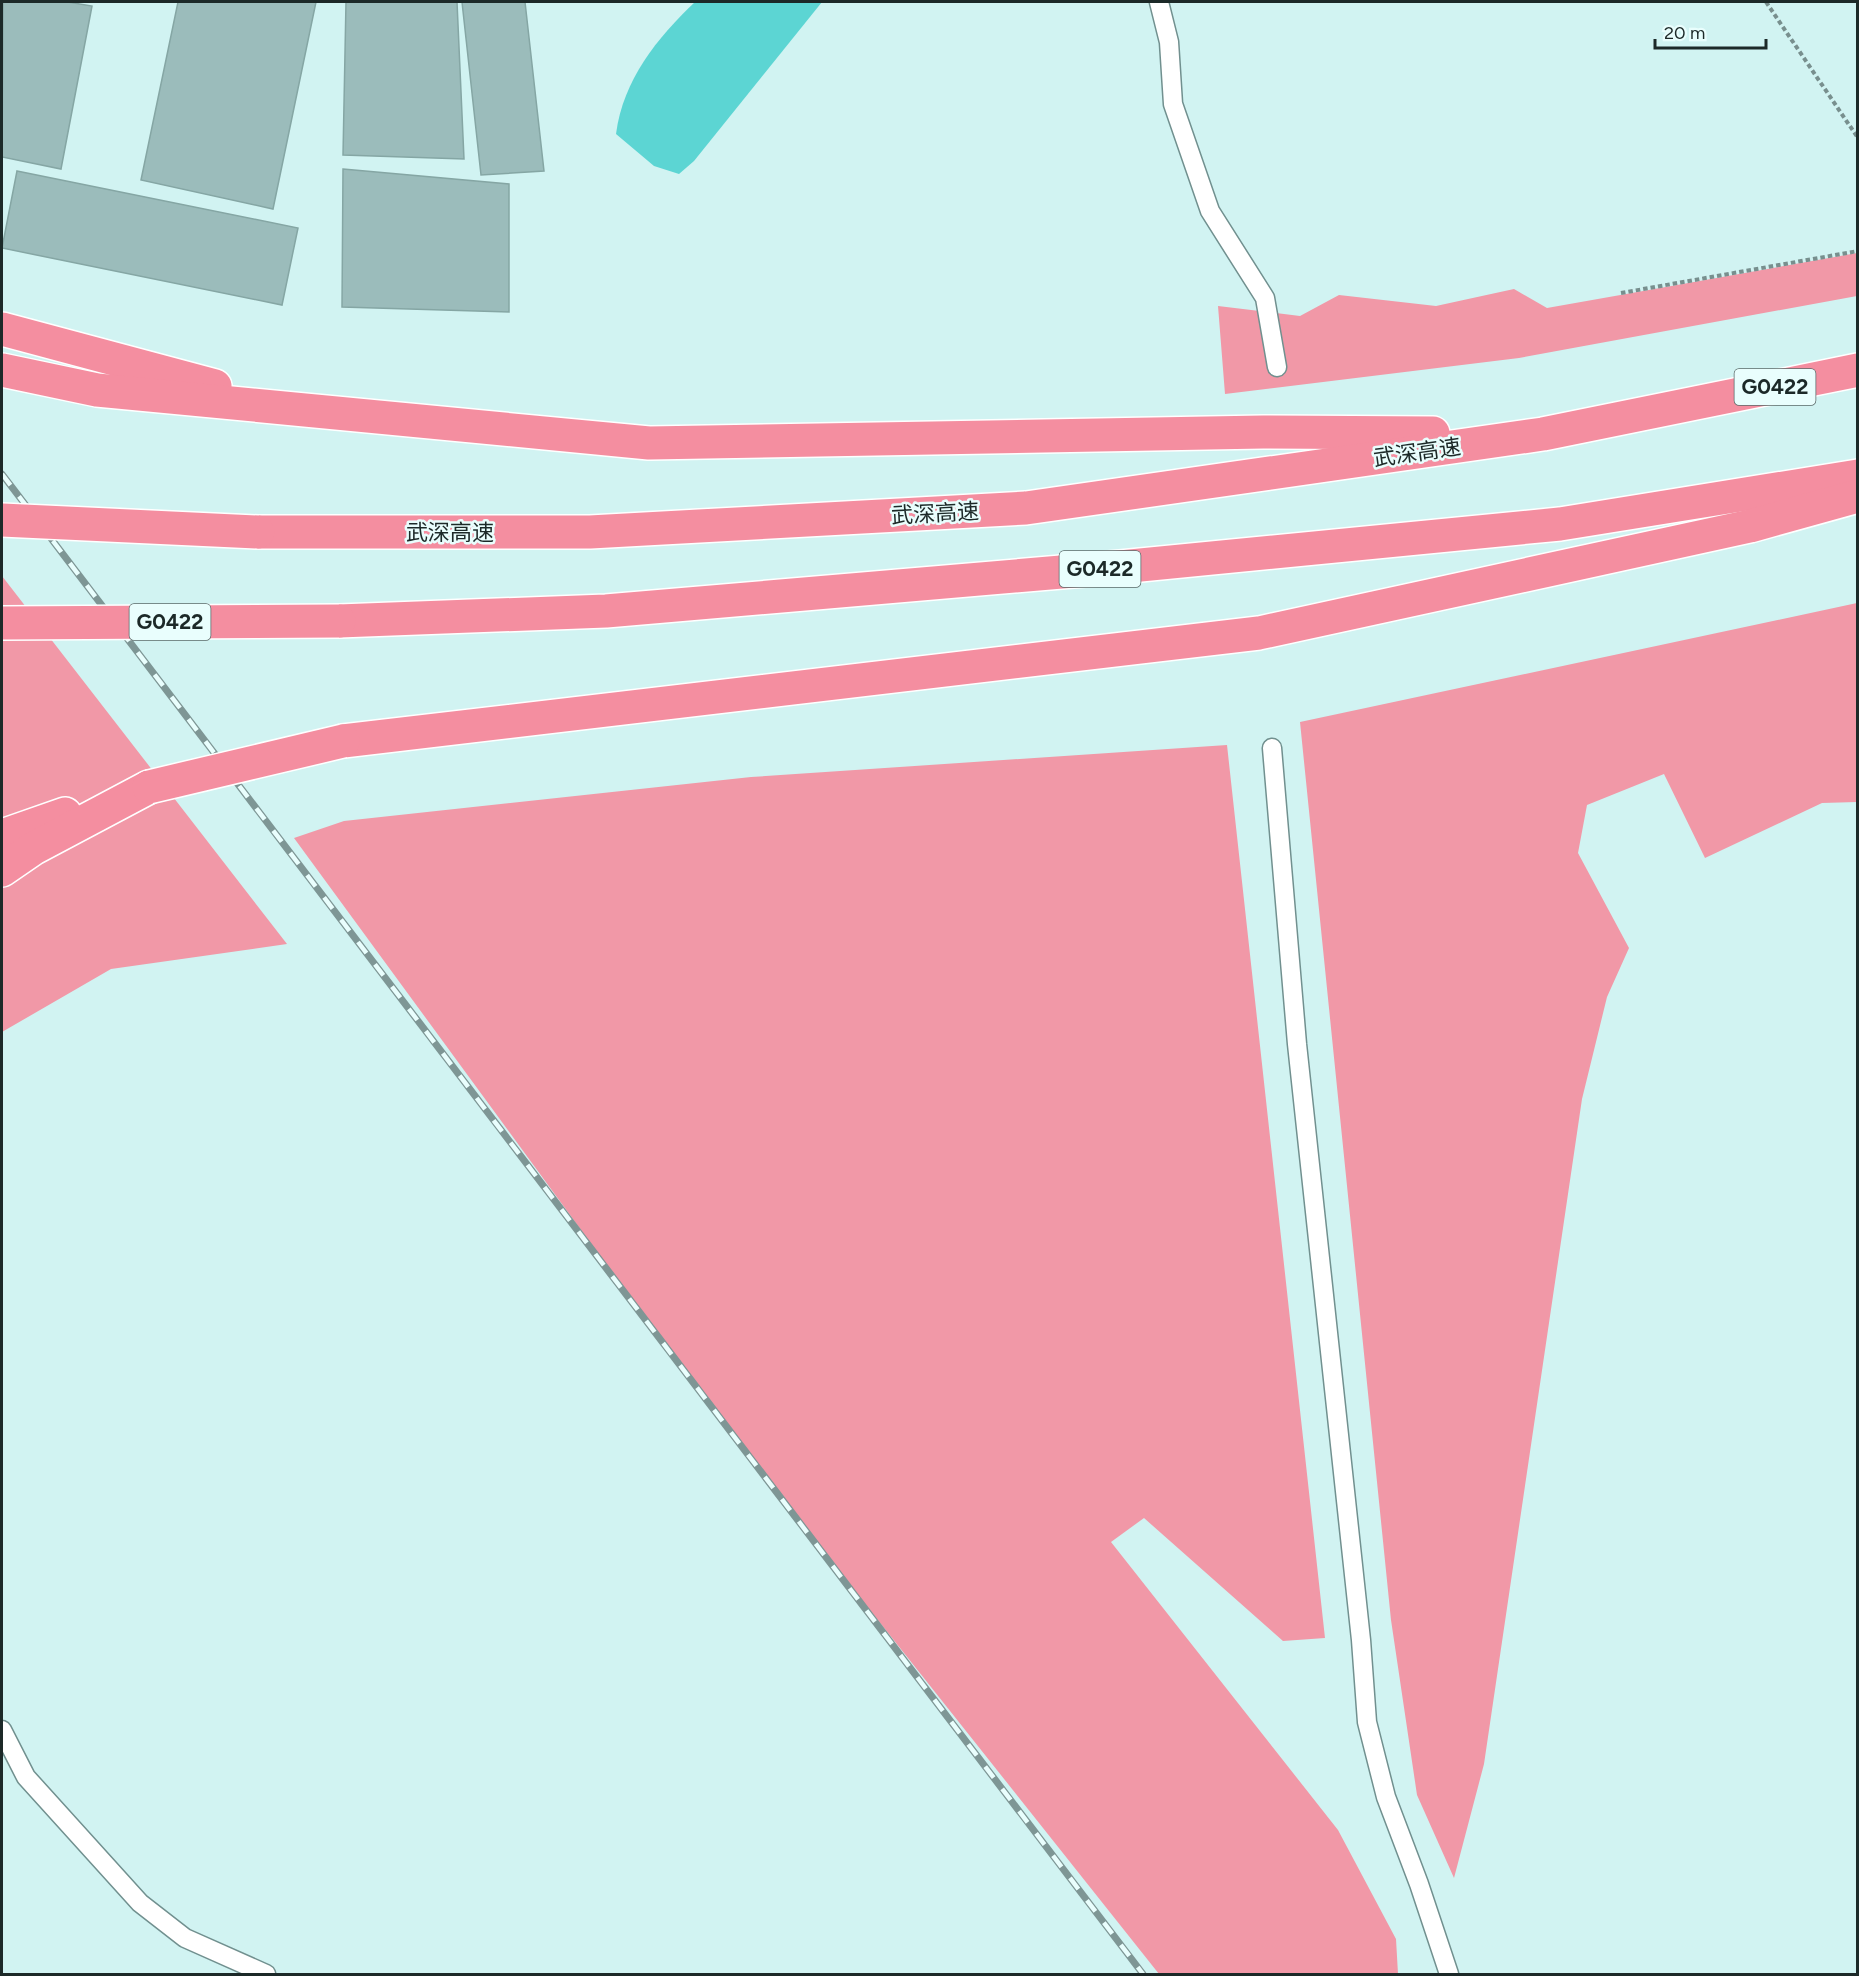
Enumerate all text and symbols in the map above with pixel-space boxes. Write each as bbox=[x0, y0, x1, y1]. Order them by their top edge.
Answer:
scale bar bbox=[1655, 12, 1766, 50]
text: 20 m bbox=[1664, 22, 1705, 44]
road number: G0422 bbox=[1734, 369, 1816, 405]
street label: 武深高速 bbox=[1372, 433, 1463, 472]
street label: 武深高速 bbox=[890, 498, 980, 529]
street label: 武深高速 bbox=[406, 519, 494, 546]
road number: G0422 bbox=[1060, 551, 1140, 587]
road number: G0422 bbox=[130, 604, 210, 640]

